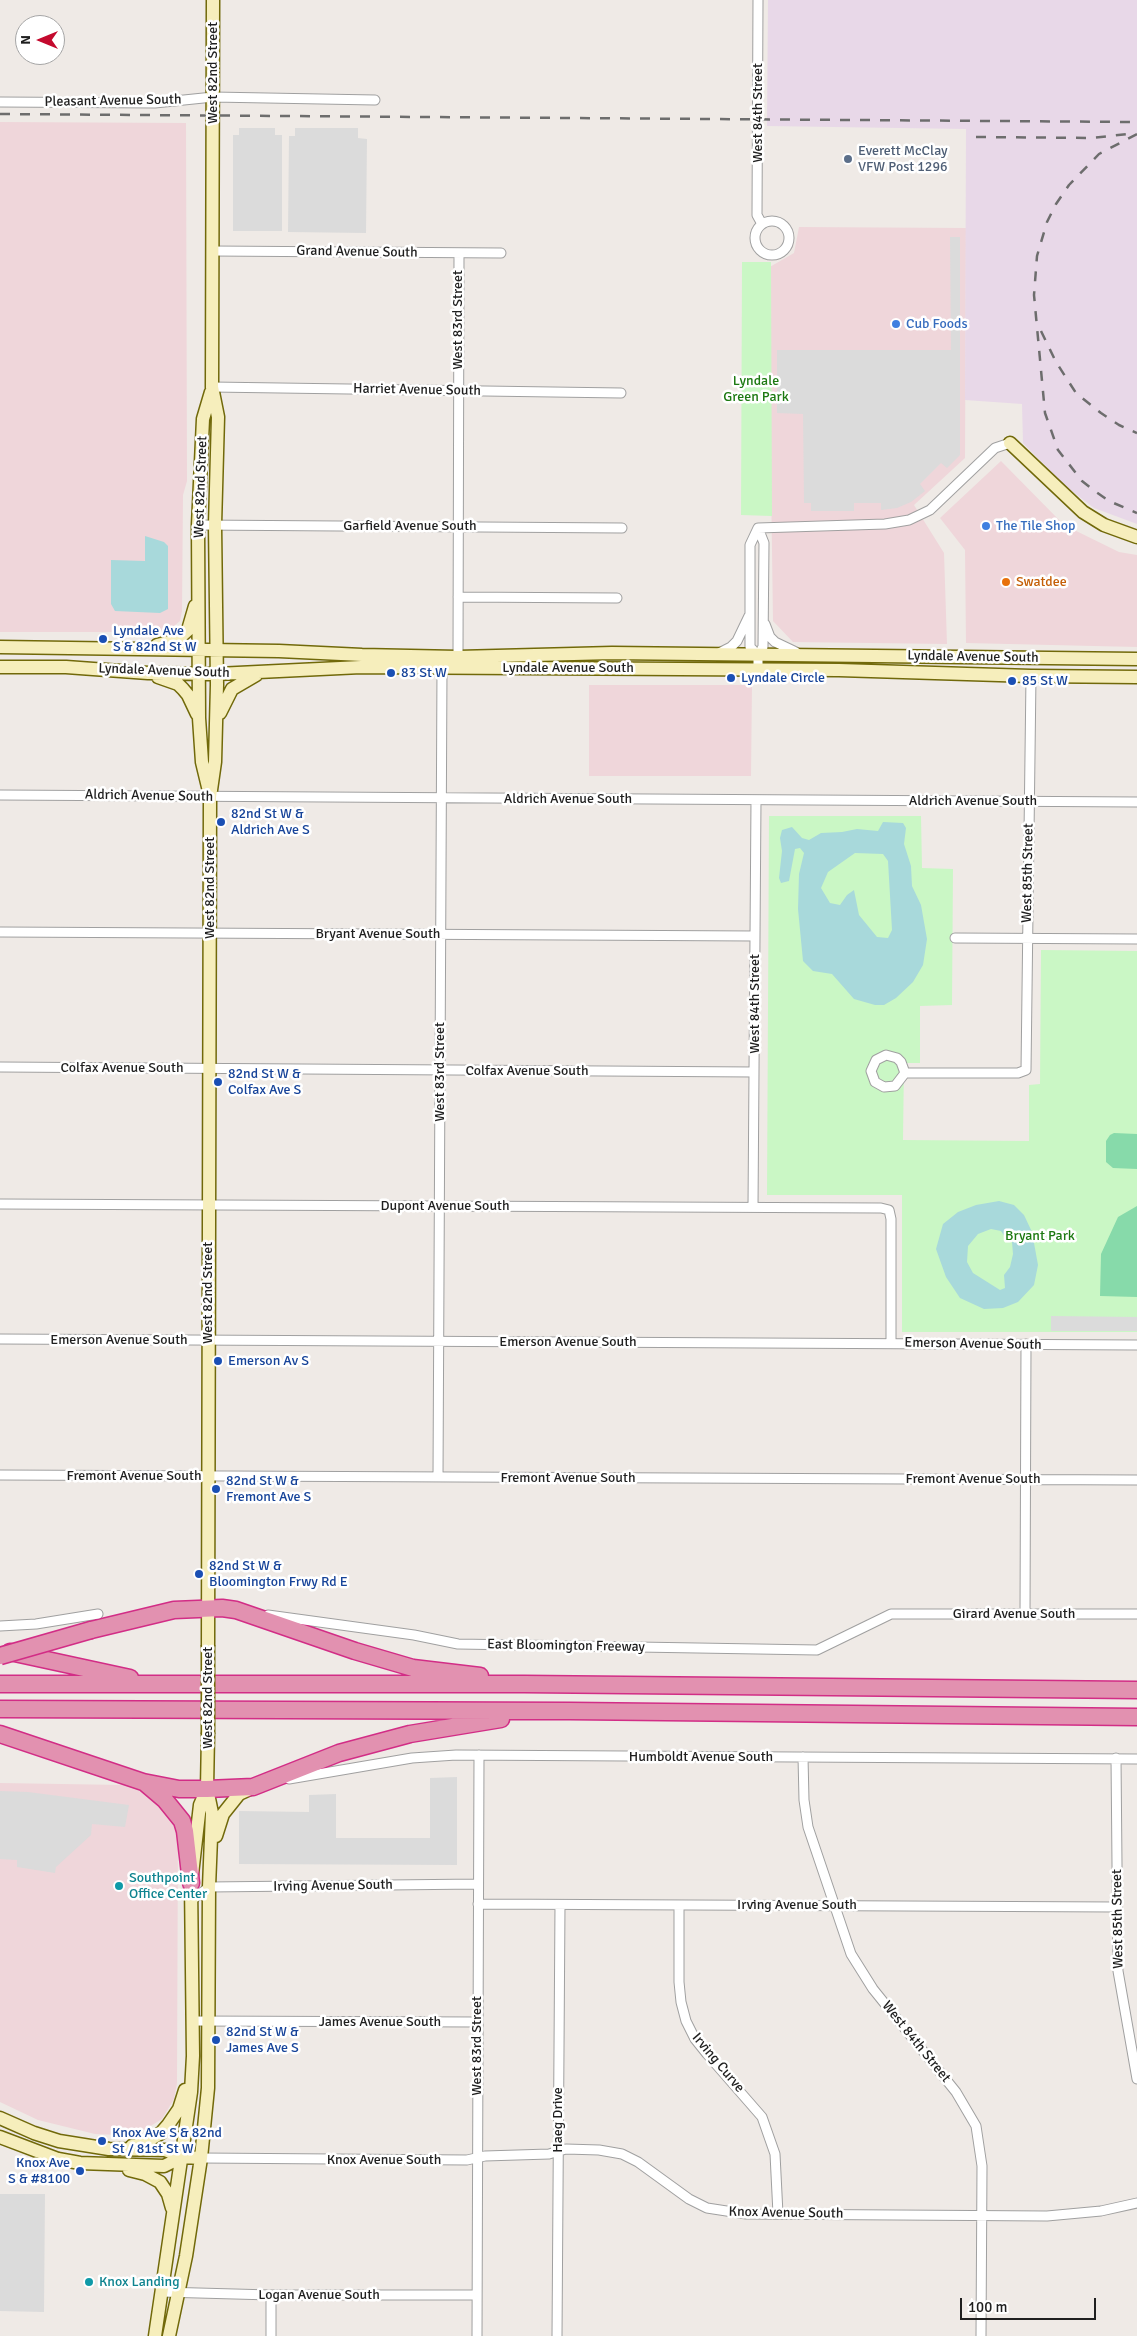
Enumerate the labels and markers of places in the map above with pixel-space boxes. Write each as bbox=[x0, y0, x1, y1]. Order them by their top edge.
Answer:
place label: Everett McClay VFW Post 1296 bbox=[858, 143, 948, 176]
marker: Everett McClay VFW Post 1296 bbox=[842, 153, 854, 165]
place label: Cub Foods bbox=[906, 316, 968, 332]
marker: Cub Foods bbox=[890, 318, 902, 330]
place label: The Tile Shop bbox=[996, 518, 1075, 534]
marker: The Tile Shop bbox=[980, 520, 992, 532]
place label: Swatdee bbox=[1016, 574, 1067, 590]
marker: Swatdee bbox=[1000, 576, 1012, 588]
place label: Lyndale Ave S & 82nd St W bbox=[113, 623, 197, 656]
marker: Lyndale Ave S & 82nd St W bbox=[97, 633, 109, 645]
place label: 83 St W bbox=[401, 665, 447, 681]
marker: 83 St W bbox=[385, 667, 397, 679]
place label: Lyndale Circle bbox=[741, 670, 825, 686]
marker: Lyndale Circle bbox=[725, 672, 737, 684]
place label: 85 St W bbox=[1022, 673, 1068, 689]
marker: 85 St W bbox=[1006, 675, 1018, 687]
place label: 82nd St W & Aldrich Ave S bbox=[231, 806, 310, 839]
marker: 82nd St W & Aldrich Ave S bbox=[215, 816, 227, 828]
place label: 82nd St W & Colfax Ave S bbox=[228, 1066, 301, 1098]
marker: 82nd St W & Colfax Ave S bbox=[212, 1076, 224, 1088]
place label: Emerson Av S bbox=[228, 1353, 309, 1369]
marker: Emerson Av S bbox=[212, 1355, 224, 1367]
place label: 82nd St W & Fremont Ave S bbox=[226, 1473, 311, 1505]
marker: 82nd St W & Fremont Ave S bbox=[210, 1483, 222, 1495]
place label: 82nd St W & Bloomington Frwy Rd E bbox=[209, 1558, 348, 1590]
marker: 82nd St W & Bloomington Frwy Rd E bbox=[193, 1568, 205, 1580]
place label: Southpoint Office Center bbox=[129, 1870, 207, 1902]
marker: Southpoint Office Center bbox=[113, 1880, 125, 1892]
place label: 82nd St W & James Ave S bbox=[226, 2024, 299, 2056]
marker: 82nd St W & James Ave S bbox=[210, 2034, 222, 2046]
place label: Knox Ave S & 82nd St / 81st St W bbox=[112, 2125, 222, 2158]
marker: Knox Ave S & 82nd St / 81st St W bbox=[96, 2135, 108, 2147]
place label: Knox Ave S & #8100 bbox=[8, 2155, 70, 2188]
marker: Knox Ave S & #8100 bbox=[74, 2165, 86, 2177]
place label: Knox Landing bbox=[99, 2274, 180, 2290]
marker: Knox Landing bbox=[83, 2276, 95, 2288]

